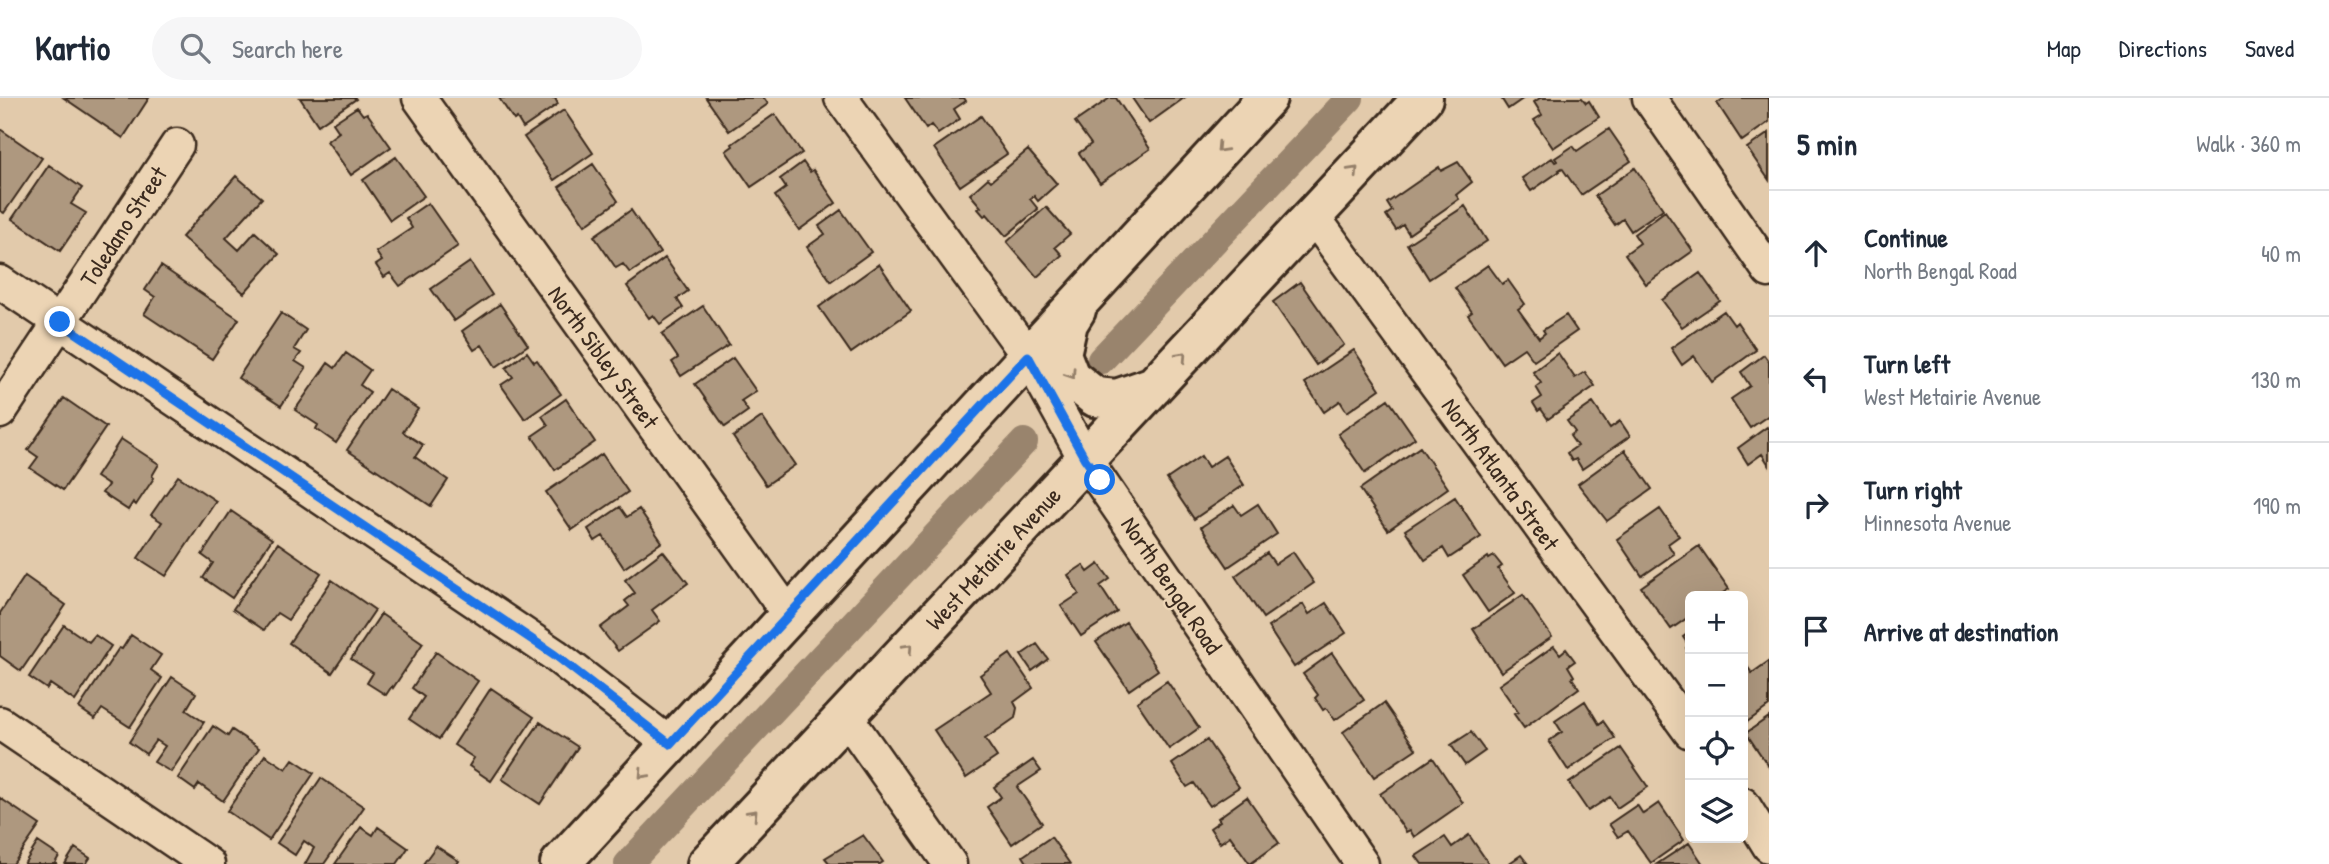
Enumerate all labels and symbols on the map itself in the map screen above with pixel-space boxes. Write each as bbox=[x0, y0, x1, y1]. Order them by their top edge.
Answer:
one-way arrow bbox=[1217, 140, 1229, 153]
street label: Toledano Street bbox=[72, 159, 174, 292]
one-way arrow bbox=[1346, 166, 1358, 179]
street label: North Sibley Street bbox=[541, 279, 667, 435]
route end bbox=[44, 306, 75, 337]
one-way arrow bbox=[1174, 351, 1186, 364]
one-way arrow bbox=[1063, 366, 1076, 379]
street label: North Atlanta Street bbox=[1435, 391, 1568, 557]
route start bbox=[1084, 464, 1115, 495]
street label: West Metairie Avenue bbox=[918, 479, 1068, 636]
street label: North Bengal Road bbox=[1114, 510, 1230, 660]
one-way arrow bbox=[900, 643, 913, 656]
one-way arrow bbox=[639, 766, 651, 779]
one-way arrow bbox=[745, 809, 758, 822]

